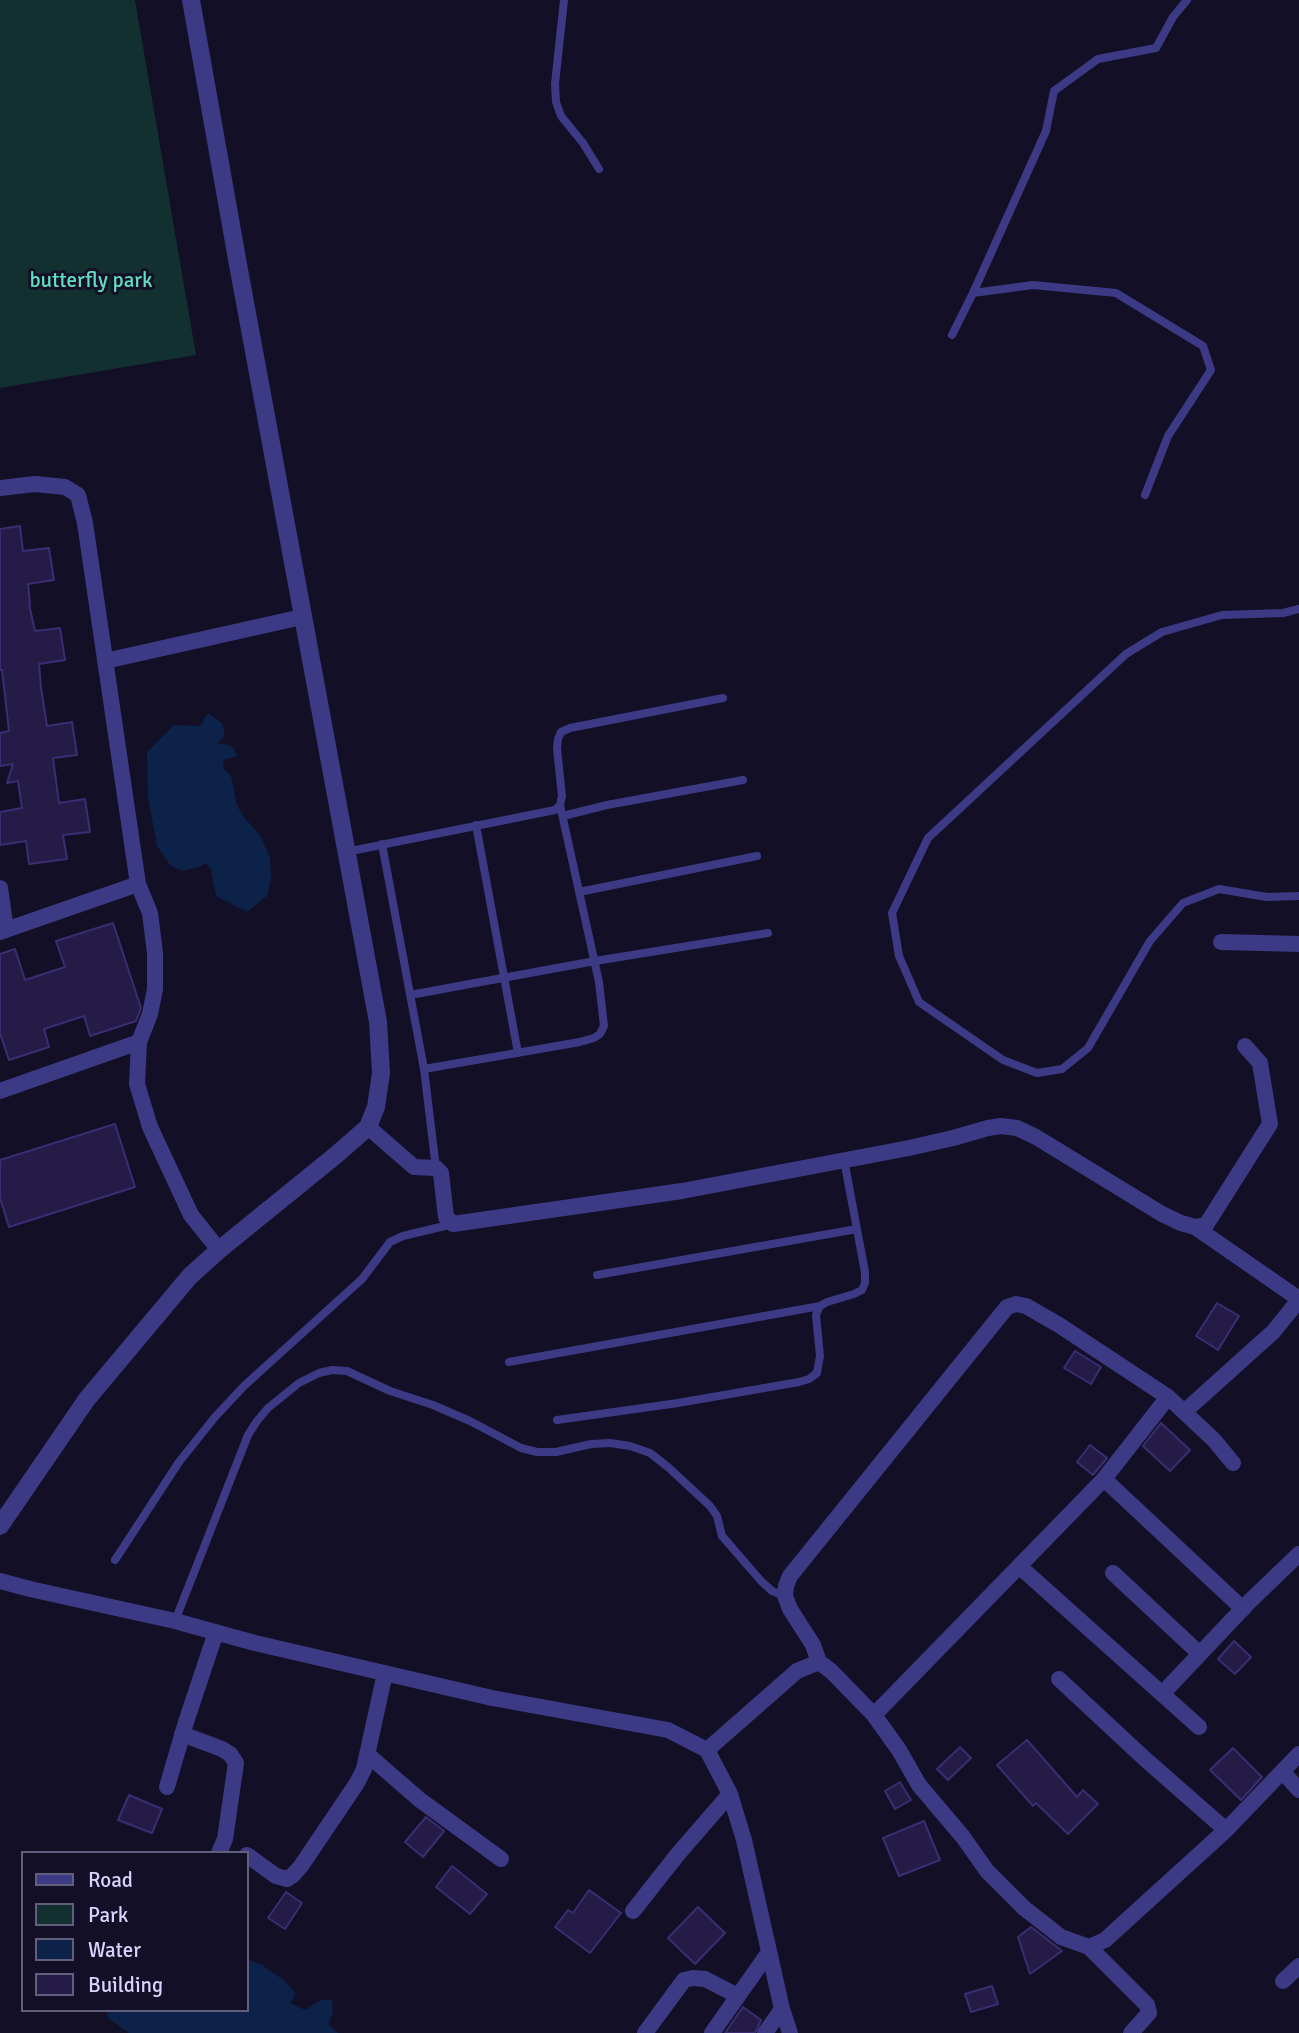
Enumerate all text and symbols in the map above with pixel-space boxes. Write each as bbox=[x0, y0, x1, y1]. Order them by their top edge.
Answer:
park label: butterfly park bbox=[29, 268, 153, 294]
legend bbox=[21, 1851, 248, 2012]
text: Road bbox=[88, 1867, 133, 1893]
text: Park bbox=[88, 1902, 128, 1928]
text: Water bbox=[88, 1937, 141, 1963]
text: Building bbox=[88, 1972, 163, 1998]

